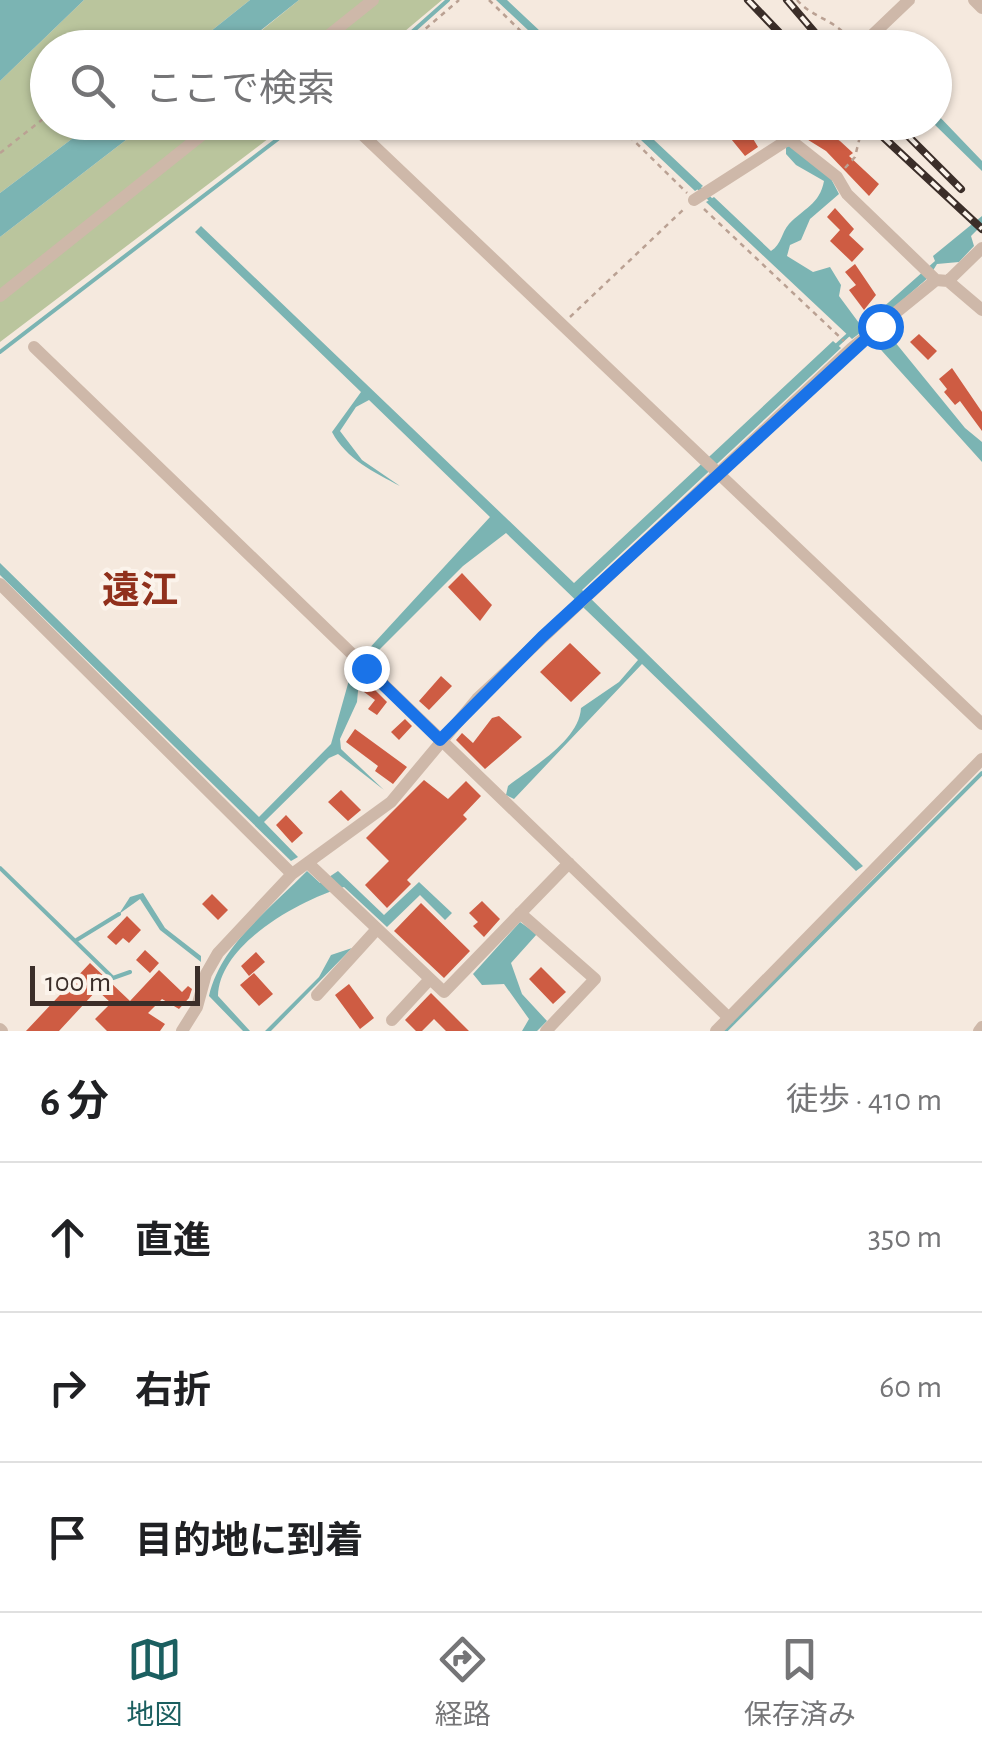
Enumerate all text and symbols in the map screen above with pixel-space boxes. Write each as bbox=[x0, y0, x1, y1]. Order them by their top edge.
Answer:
search box bbox=[30, 30, 952, 140]
icon: search bbox=[65, 58, 120, 113]
text: ここで検索 bbox=[145, 71, 335, 109]
route start bbox=[858, 304, 904, 350]
district label: 遠江 bbox=[102, 570, 178, 611]
route end bbox=[344, 646, 390, 692]
scale bar bbox=[30, 961, 200, 1006]
text: 100 m bbox=[45, 969, 111, 997]
text: 6 分 bbox=[40, 1081, 109, 1123]
text: 徒歩 · 410 m bbox=[786, 1084, 942, 1116]
icon: ahead bbox=[40, 1210, 95, 1265]
text: 350 m bbox=[868, 1221, 942, 1253]
text: 直進 bbox=[135, 1223, 211, 1261]
icon: right bbox=[40, 1360, 95, 1415]
text: 60 m bbox=[879, 1371, 942, 1403]
text: 右折 bbox=[135, 1373, 211, 1411]
icon: arrive bbox=[40, 1510, 95, 1565]
text: 目的地に到着 bbox=[135, 1523, 363, 1561]
tab: 地図 bbox=[126, 1632, 182, 1733]
tab: 経路 bbox=[435, 1632, 491, 1733]
tab: 保存済み bbox=[744, 1632, 856, 1733]

